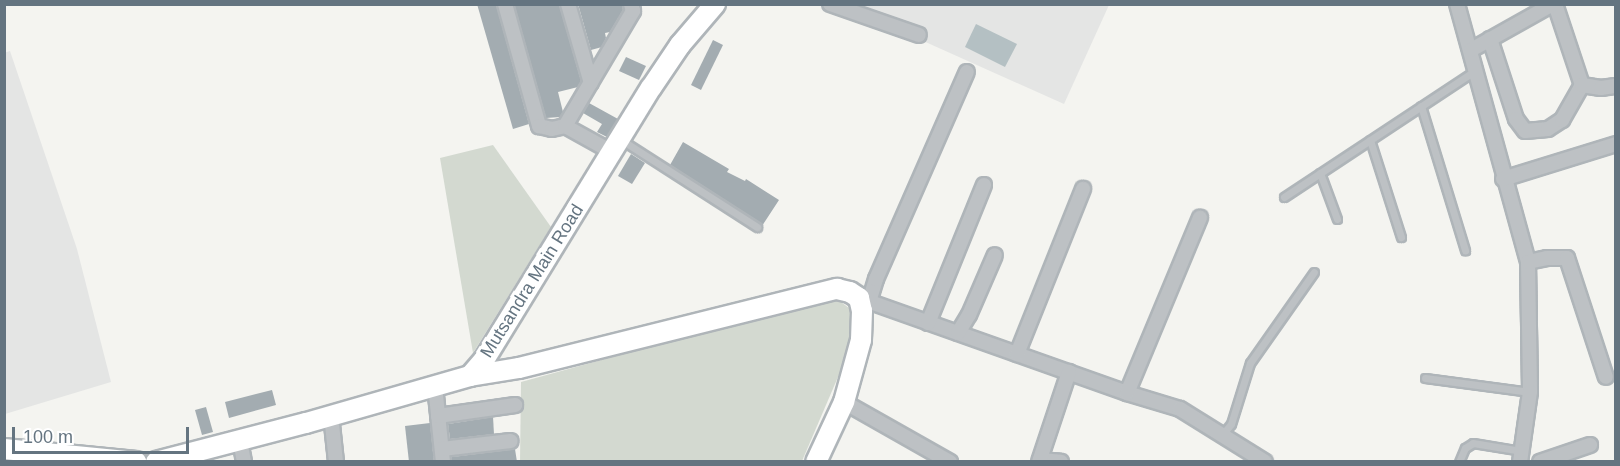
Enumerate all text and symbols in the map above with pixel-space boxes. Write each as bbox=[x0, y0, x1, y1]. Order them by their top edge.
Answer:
street label: Mutsandra Main Road bbox=[476, 200, 588, 362]
scale bar bbox=[15, 415, 192, 453]
text: 100 m bbox=[23, 427, 73, 447]

